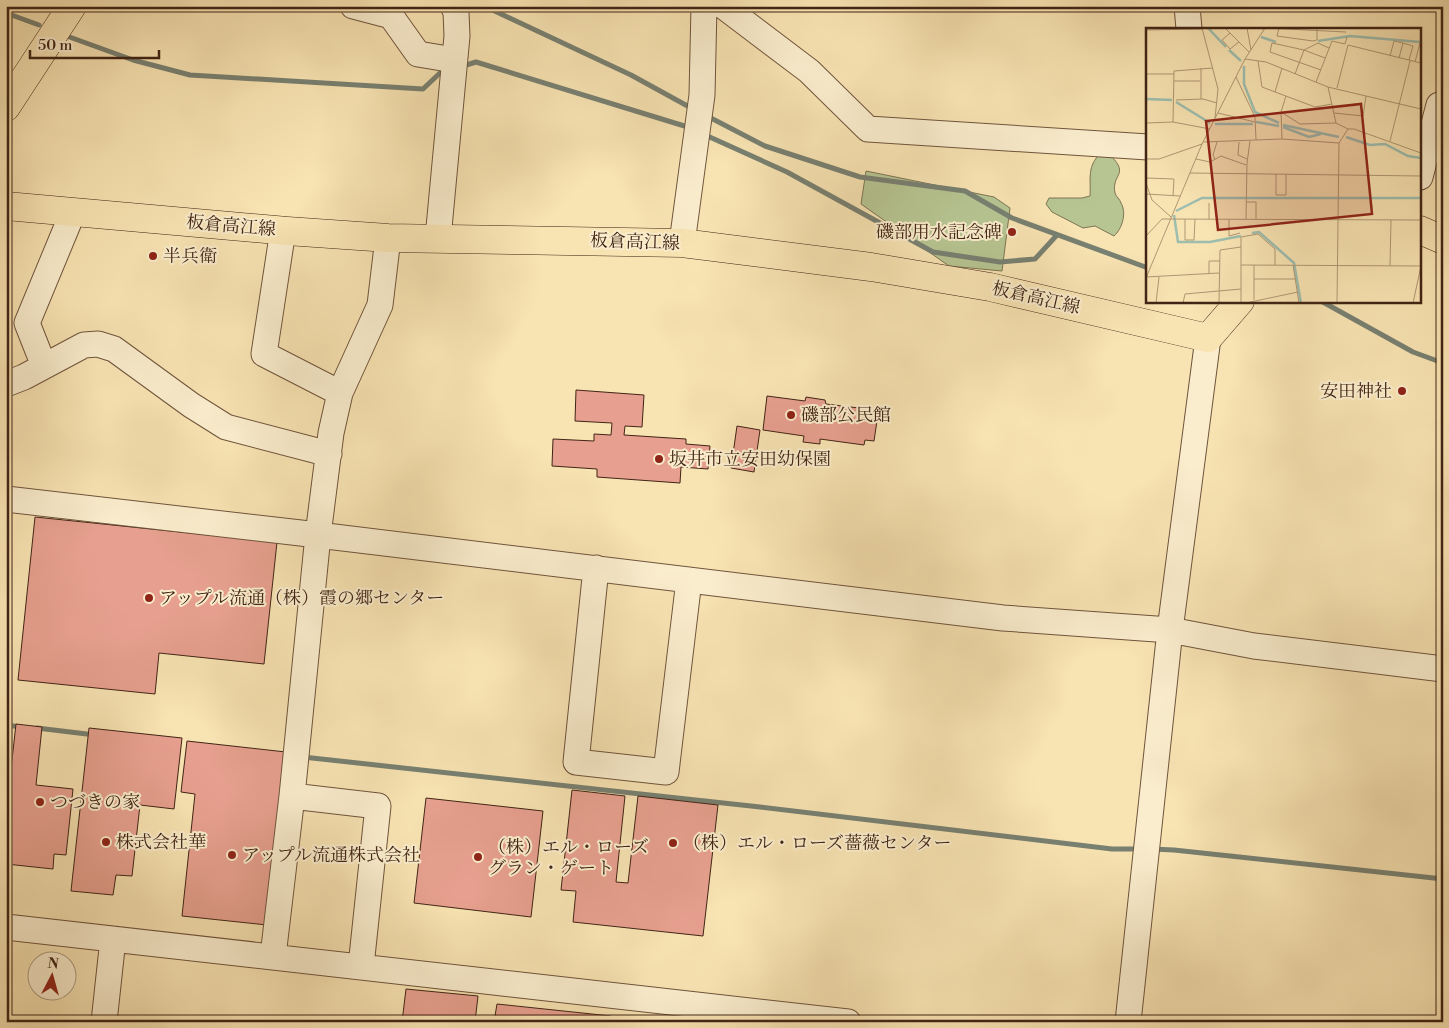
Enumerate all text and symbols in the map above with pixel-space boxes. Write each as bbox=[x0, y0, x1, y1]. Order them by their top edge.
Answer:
scale bar bbox=[30, 28, 159, 60]
inset map bbox=[1146, 28, 1422, 302]
text: 50 m bbox=[38, 36, 72, 55]
street label: 板倉高江線 bbox=[185, 211, 277, 241]
place label: 磯部用水記念碑 bbox=[876, 221, 1002, 244]
marker: 磯部用水記念碑 bbox=[1006, 226, 1018, 238]
street label: 板倉高江線 bbox=[590, 229, 680, 255]
place label: 半兵衛 bbox=[163, 245, 217, 268]
marker: 半兵衛 bbox=[147, 250, 159, 262]
street label: 板倉高江線 bbox=[990, 277, 1082, 319]
place label: 安田神社 bbox=[1320, 380, 1392, 403]
marker: 安田神社 bbox=[1396, 385, 1408, 397]
place label: 磯部公民館 bbox=[801, 404, 891, 427]
marker: 磯部公民館 bbox=[785, 409, 797, 421]
place label: 坂井市立安田幼保園 bbox=[669, 448, 831, 471]
marker: 坂井市立安田幼保園 bbox=[653, 453, 665, 465]
place label: アップル流通（株）霞の郷センター bbox=[159, 587, 444, 610]
marker: アップル流通（株）霞の郷センター bbox=[143, 592, 155, 604]
place label: つづきの家 bbox=[50, 791, 140, 814]
marker: つづきの家 bbox=[34, 796, 46, 808]
place label: 株式会社華 bbox=[116, 831, 206, 854]
place label: （株）エル・ローズ薔薇センター bbox=[683, 832, 951, 855]
marker: 株式会社華 bbox=[100, 836, 112, 848]
place label: （株）エル・ローズ グラン・ゲート bbox=[488, 836, 649, 880]
marker: （株）エル・ローズ薔薇センター bbox=[667, 837, 679, 849]
place label: アップル流通株式会社 bbox=[242, 844, 420, 867]
marker: アップル流通株式会社 bbox=[226, 849, 238, 861]
marker: （株）エル・ローズ グラン・ゲート bbox=[472, 851, 484, 863]
north arrow bbox=[28, 950, 78, 1000]
text: N bbox=[47, 955, 60, 974]

